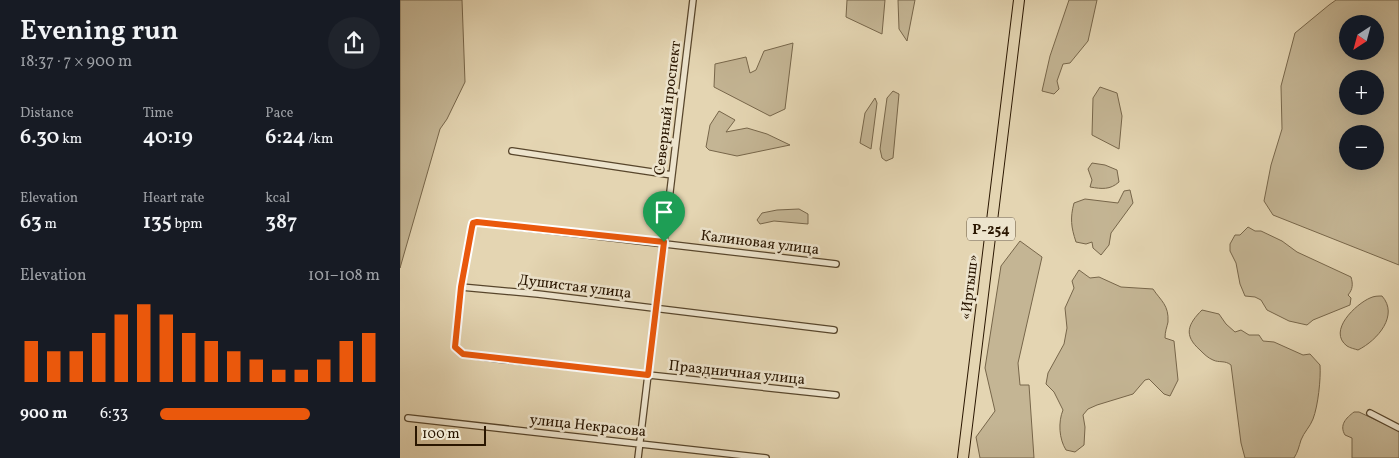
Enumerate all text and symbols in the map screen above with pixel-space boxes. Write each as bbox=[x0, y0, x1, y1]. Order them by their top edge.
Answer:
text: Evening run bbox=[20, 12, 179, 51]
north arrow bbox=[1339, 15, 1384, 60]
map controls bbox=[1339, 15, 1384, 170]
button: share bbox=[328, 17, 380, 69]
street label: Северный проспект bbox=[650, 39, 687, 177]
text: 18:37 · 7 × 900 m bbox=[20, 51, 132, 73]
button: + bbox=[1339, 70, 1384, 115]
text: Distance bbox=[20, 104, 74, 123]
text: Time bbox=[143, 104, 173, 123]
text: Pace bbox=[265, 104, 293, 123]
text: 6.30 bbox=[20, 123, 59, 152]
text: 40:19 bbox=[143, 123, 193, 152]
text: 6:24 bbox=[265, 123, 305, 152]
button: − bbox=[1339, 125, 1384, 170]
text: km bbox=[59, 130, 82, 149]
text: /km bbox=[305, 130, 333, 149]
text: Elevation bbox=[20, 189, 78, 208]
text: Heart rate bbox=[143, 189, 204, 208]
text: kcal bbox=[265, 189, 290, 208]
pin bbox=[643, 191, 685, 242]
icon: arrive bbox=[650, 198, 678, 226]
text: 63 bbox=[20, 208, 42, 237]
text: 135 bbox=[143, 208, 172, 237]
text: 387 bbox=[265, 208, 297, 237]
text: m bbox=[42, 215, 57, 234]
text: bpm bbox=[172, 215, 203, 234]
road number: Р-254 bbox=[967, 218, 1015, 240]
street label: Калиновая улица bbox=[699, 226, 820, 261]
street label: «Иртыш» bbox=[956, 253, 985, 321]
text: Elevation bbox=[20, 265, 87, 287]
text: 101–108 m bbox=[308, 265, 380, 287]
street label: Душистая улица bbox=[517, 270, 633, 305]
street label: Праздничная улица bbox=[667, 356, 806, 391]
text: 900 m bbox=[20, 403, 68, 425]
text: 6:33 bbox=[100, 403, 128, 425]
street label: улица Некрасова bbox=[529, 410, 647, 443]
scale bar bbox=[415, 423, 486, 446]
text: 100 m bbox=[422, 425, 460, 444]

